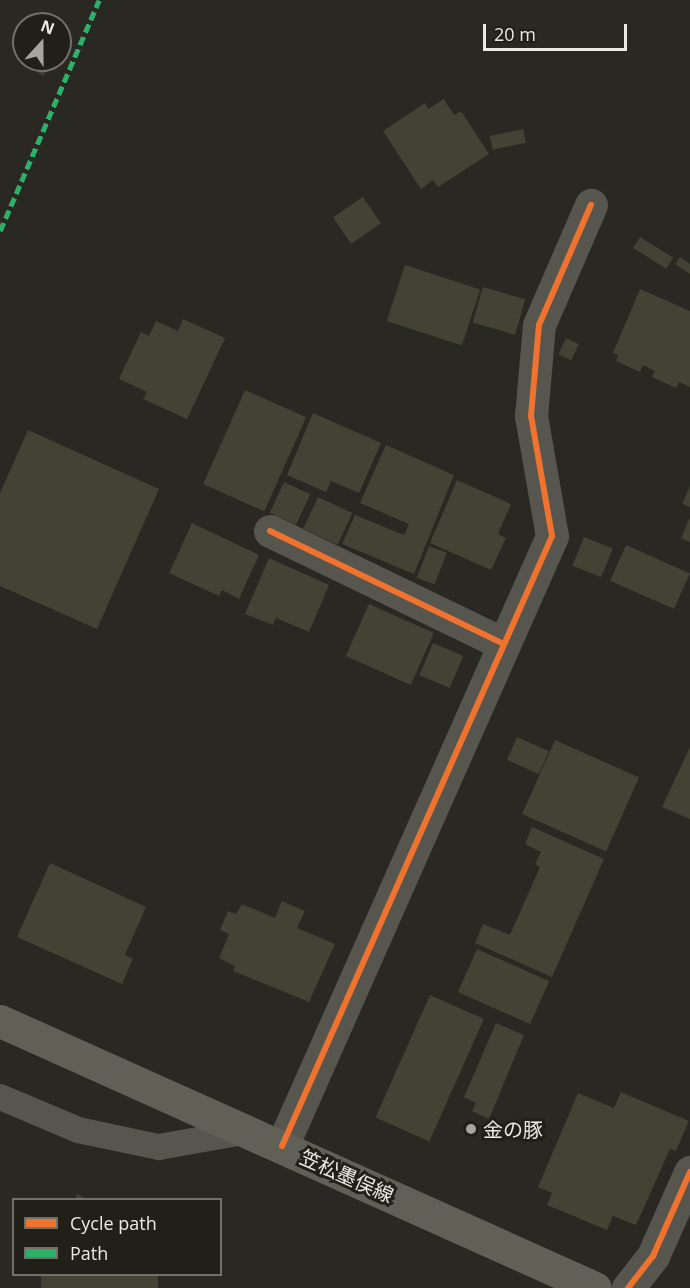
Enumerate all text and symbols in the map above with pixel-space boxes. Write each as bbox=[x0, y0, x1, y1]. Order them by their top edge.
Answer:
north arrow bbox=[12, 12, 72, 72]
scale bar bbox=[486, 12, 630, 50]
text: N bbox=[38, 14, 58, 40]
text: 20 m bbox=[494, 22, 536, 46]
place label: 金の豚 bbox=[483, 1117, 543, 1141]
marker: 金の豚 bbox=[464, 1122, 478, 1136]
street label: 笠松墨俣線 bbox=[296, 1145, 398, 1207]
legend bbox=[12, 1198, 222, 1276]
text: Cycle path bbox=[70, 1211, 157, 1235]
text: Path bbox=[70, 1241, 108, 1265]

